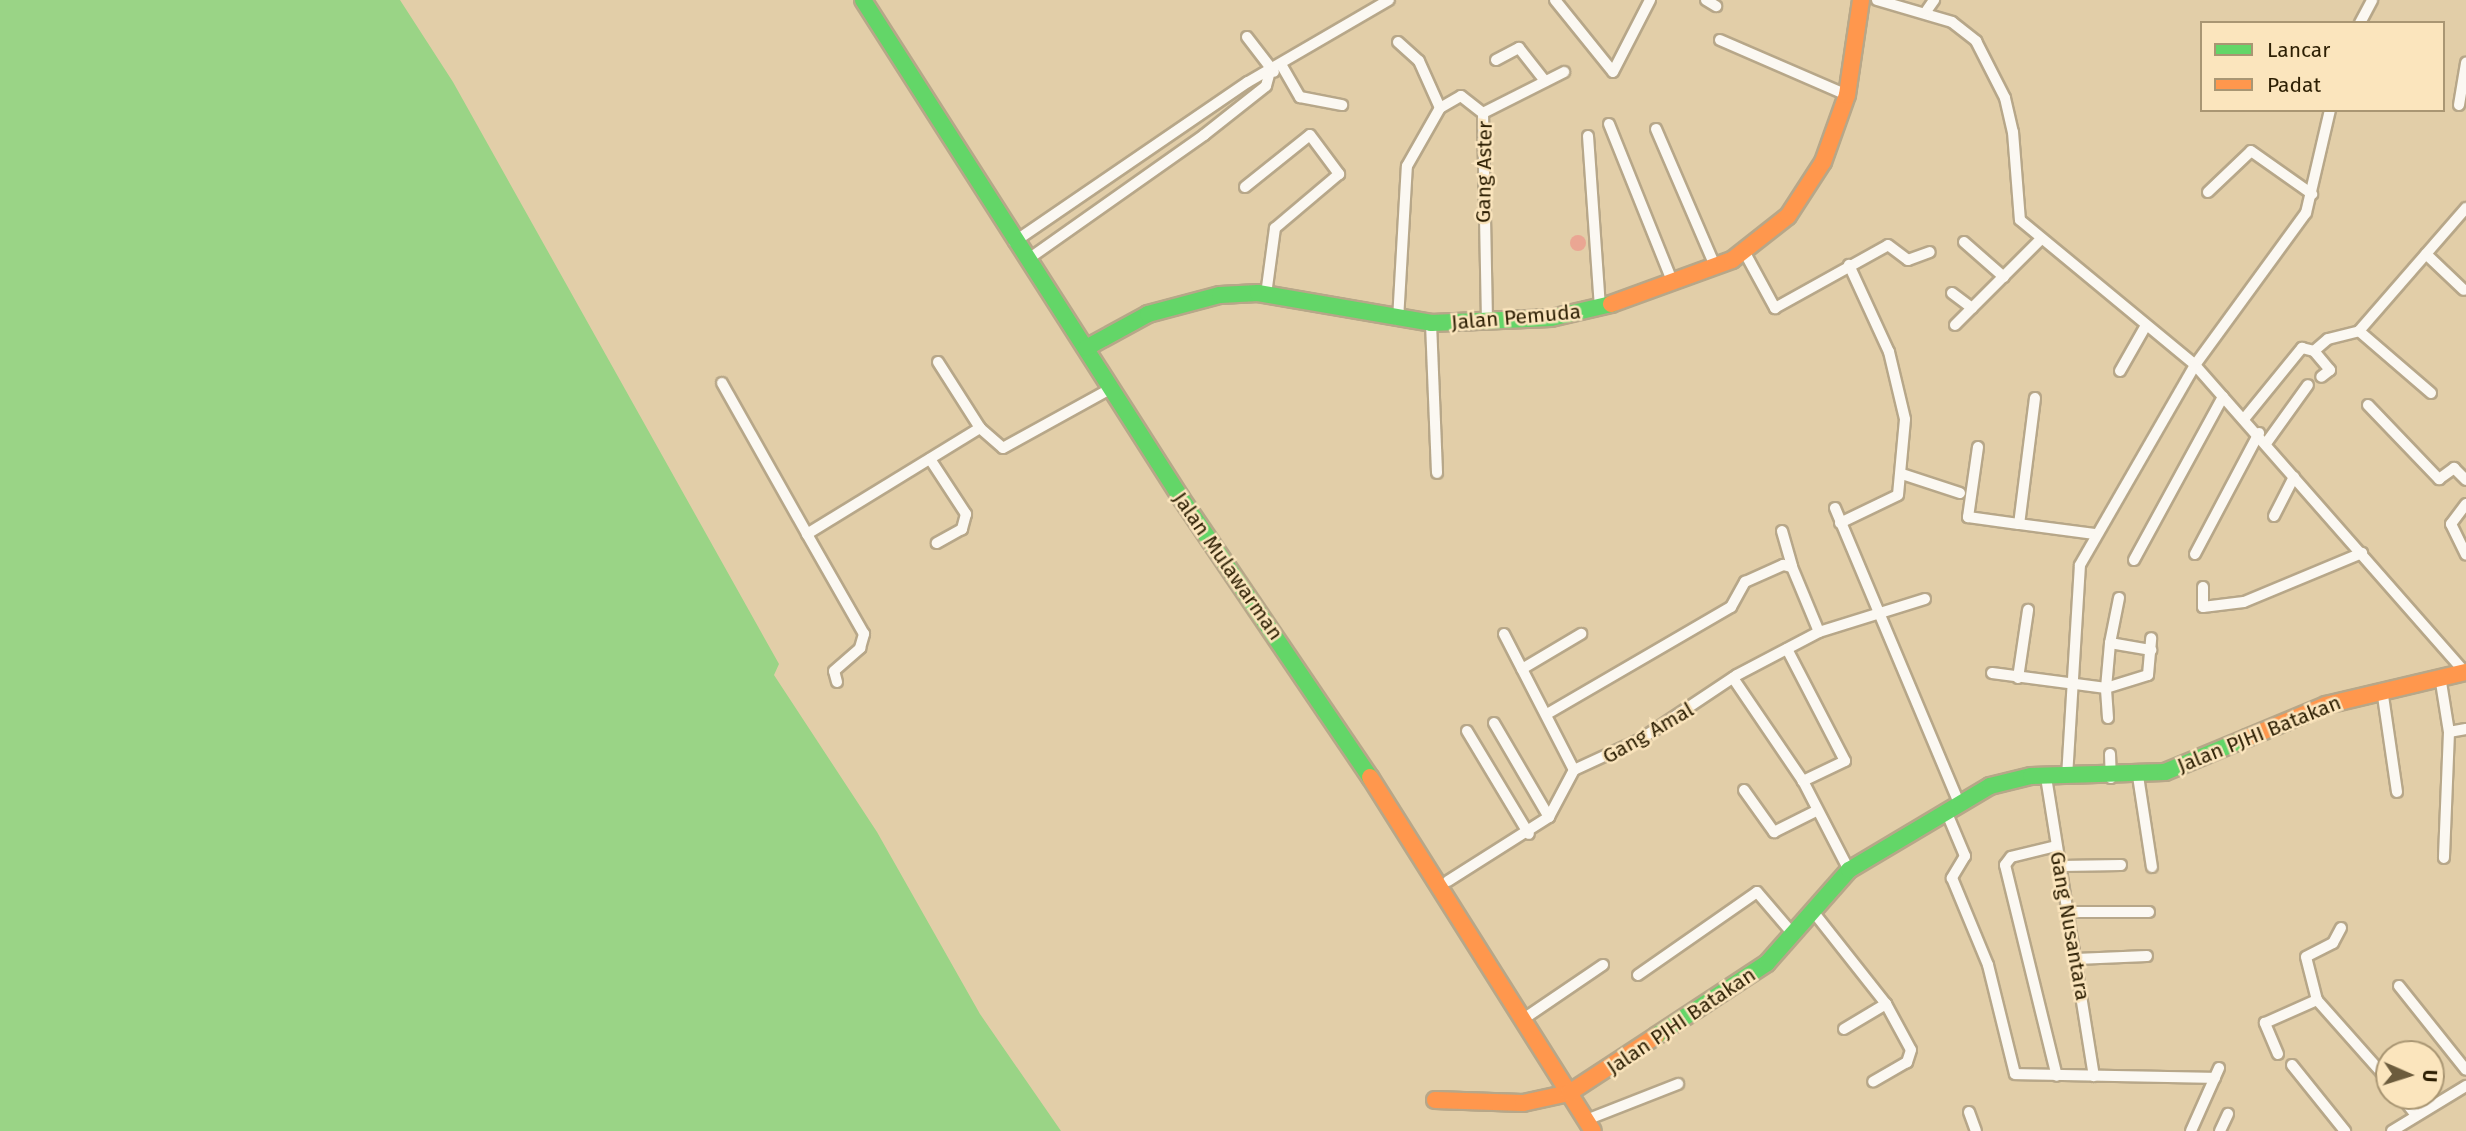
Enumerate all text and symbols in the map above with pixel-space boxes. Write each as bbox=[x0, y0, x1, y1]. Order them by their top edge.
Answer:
legend bbox=[2200, 21, 2445, 112]
text: Lancar bbox=[2267, 37, 2330, 63]
text: Padat bbox=[2267, 72, 2321, 98]
street label: Gang Aster bbox=[1471, 121, 1497, 223]
street label: Jalan Pemuda bbox=[1450, 299, 1582, 335]
street label: Jalan Mulawarman bbox=[1168, 487, 1288, 645]
street label: Jalan PJHI Batakan bbox=[2174, 690, 2344, 778]
street label: Gang Amal bbox=[1598, 697, 1698, 769]
street label: Gang Nusantara bbox=[2044, 849, 2096, 1003]
street label: Jalan PJHI Batakan bbox=[1602, 962, 1760, 1080]
north arrow bbox=[2375, 1040, 2445, 1110]
text: U bbox=[2418, 1069, 2441, 1083]

